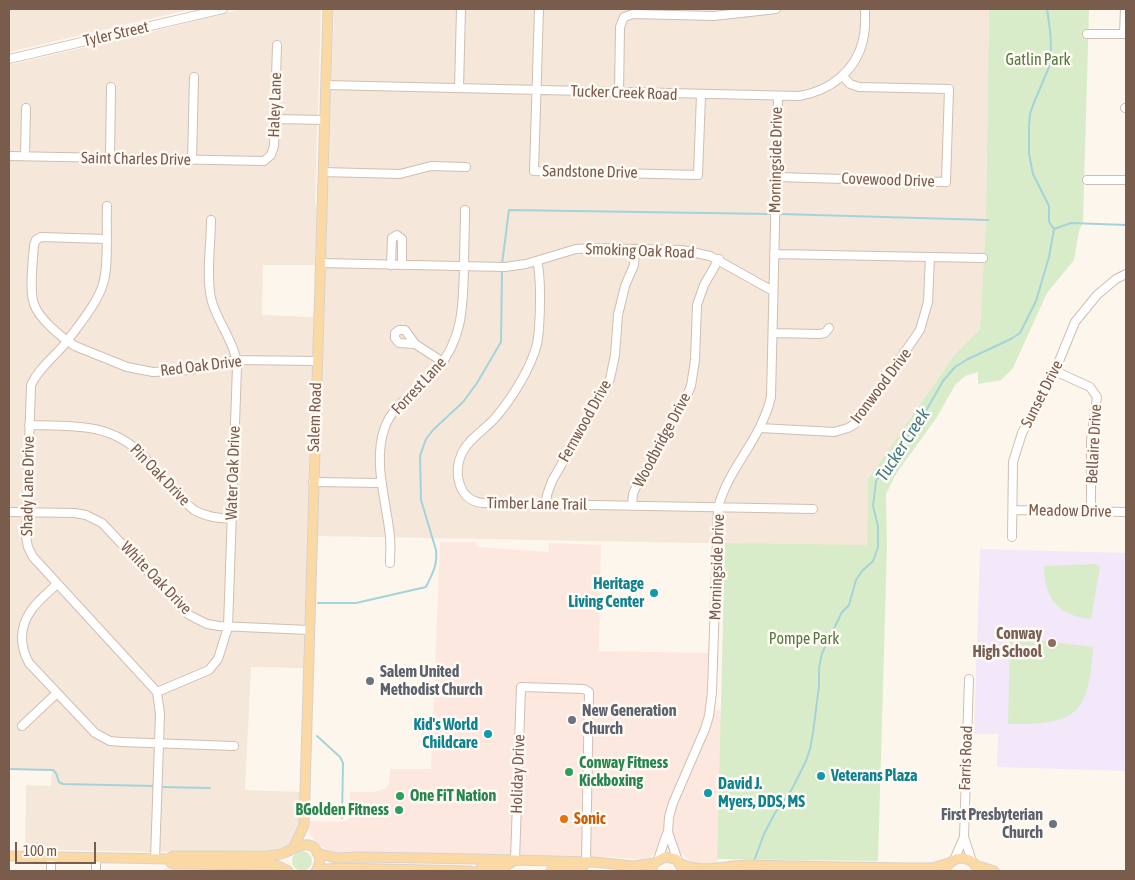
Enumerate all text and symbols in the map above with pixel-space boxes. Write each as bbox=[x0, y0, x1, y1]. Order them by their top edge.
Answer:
street label: Tyler Street bbox=[82, 17, 150, 51]
park label: Gatlin Park bbox=[1005, 50, 1071, 70]
street label: Haley Lane bbox=[264, 72, 286, 138]
street label: Tucker Creek Road bbox=[570, 82, 678, 104]
street label: Morningside Drive bbox=[765, 107, 787, 213]
street label: Saint Charles Drive bbox=[81, 148, 191, 170]
street label: Sandstone Drive bbox=[542, 162, 638, 182]
street label: Covewood Drive bbox=[841, 169, 935, 191]
street label: Smoking Oak Road bbox=[585, 239, 695, 263]
street label: Ironwood Drive bbox=[846, 345, 916, 427]
street label: Red Oak Drive bbox=[159, 351, 243, 381]
street label: Forrest Lane bbox=[388, 353, 450, 419]
street label: Sunset Drive bbox=[1017, 357, 1067, 431]
street label: Fernwood Drive bbox=[555, 376, 615, 466]
street label: Salem Road bbox=[304, 382, 326, 452]
street label: Woodbridge Drive bbox=[629, 389, 695, 491]
water label: Tucker Creek bbox=[871, 404, 935, 486]
street label: Bellaire Drive bbox=[1082, 404, 1106, 484]
street label: Water Oak Drive bbox=[222, 426, 244, 520]
street label: Shady Lane Drive bbox=[18, 436, 38, 536]
street label: Pin Oak Drive bbox=[126, 440, 194, 510]
street label: Timber Lane Trail bbox=[487, 494, 587, 514]
street label: Meadow Drive bbox=[1028, 501, 1112, 521]
street label: Morningside Drive bbox=[706, 513, 728, 621]
street label: White Oak Drive bbox=[116, 538, 196, 618]
place label: Heritage Living Center bbox=[568, 574, 644, 612]
marker: Heritage Living Center bbox=[648, 587, 660, 599]
place label: Conway High School bbox=[973, 624, 1042, 662]
park label: Pompe Park bbox=[769, 629, 839, 649]
marker: Conway High School bbox=[1046, 637, 1058, 649]
place label: Salem United Methodist Church bbox=[380, 662, 483, 700]
marker: Salem United Methodist Church bbox=[364, 675, 376, 687]
place label: New Generation Church bbox=[582, 701, 676, 739]
marker: New Generation Church bbox=[566, 714, 578, 726]
place label: Kid's World Childcare bbox=[413, 715, 478, 753]
street label: Farris Road bbox=[955, 725, 977, 791]
marker: Kid's World Childcare bbox=[482, 728, 494, 740]
street label: Holiday Drive bbox=[507, 734, 529, 814]
place label: Conway Fitness Kickboxing bbox=[579, 753, 668, 791]
marker: Conway Fitness Kickboxing bbox=[563, 766, 575, 778]
place label: Veterans Plaza bbox=[831, 766, 917, 786]
marker: Veterans Plaza bbox=[815, 770, 827, 782]
place label: David J. Myers, DDS, MS bbox=[718, 774, 805, 812]
place label: One FiT Nation bbox=[410, 786, 496, 806]
marker: David J. Myers, DDS, MS bbox=[702, 787, 714, 799]
marker: One FiT Nation bbox=[394, 790, 406, 802]
place label: BGolden Fitness bbox=[295, 800, 389, 820]
marker: BGolden Fitness bbox=[393, 804, 405, 816]
place label: First Presbyterian Church bbox=[941, 805, 1043, 843]
place label: Sonic bbox=[574, 809, 606, 829]
marker: Sonic bbox=[558, 813, 570, 825]
marker: First Presbyterian Church bbox=[1047, 818, 1059, 830]
scale bar bbox=[18, 832, 99, 864]
text: 100 m bbox=[23, 842, 57, 859]

